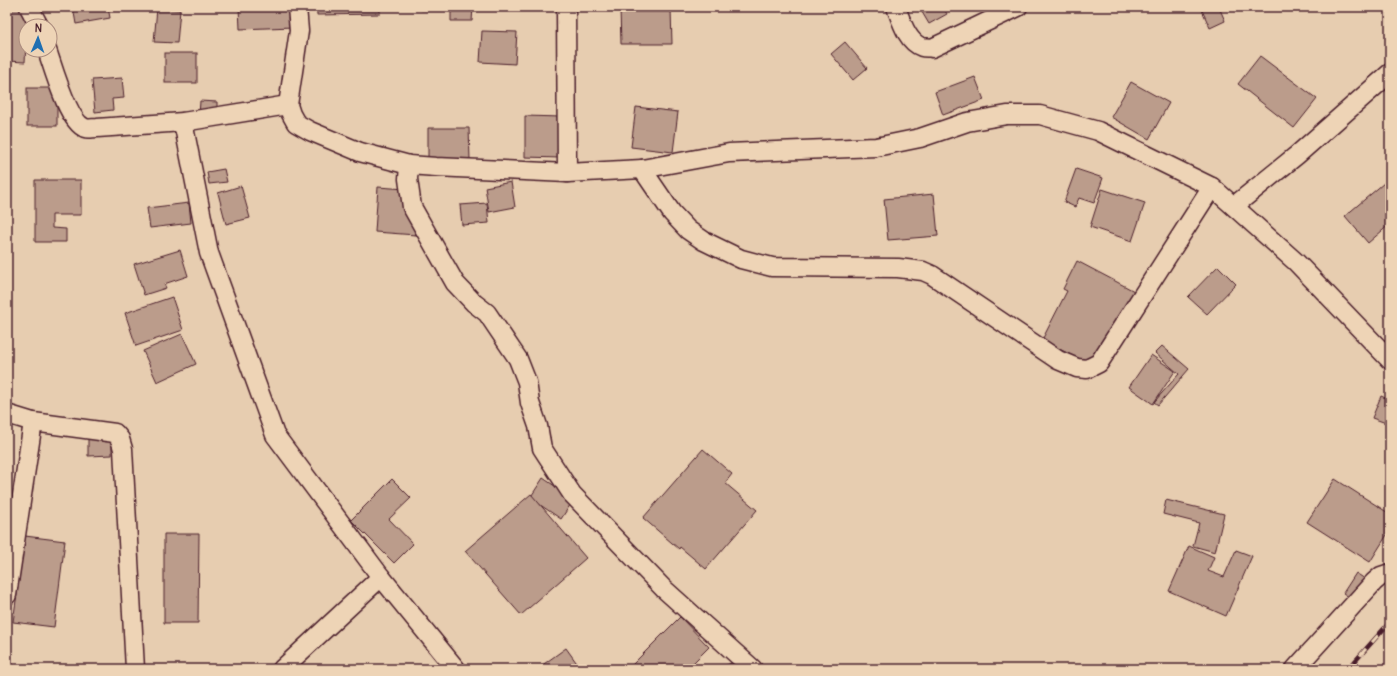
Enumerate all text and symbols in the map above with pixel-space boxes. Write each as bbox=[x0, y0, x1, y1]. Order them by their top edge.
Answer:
north arrow bbox=[18, 18, 58, 58]
text: N bbox=[34, 21, 42, 35]

